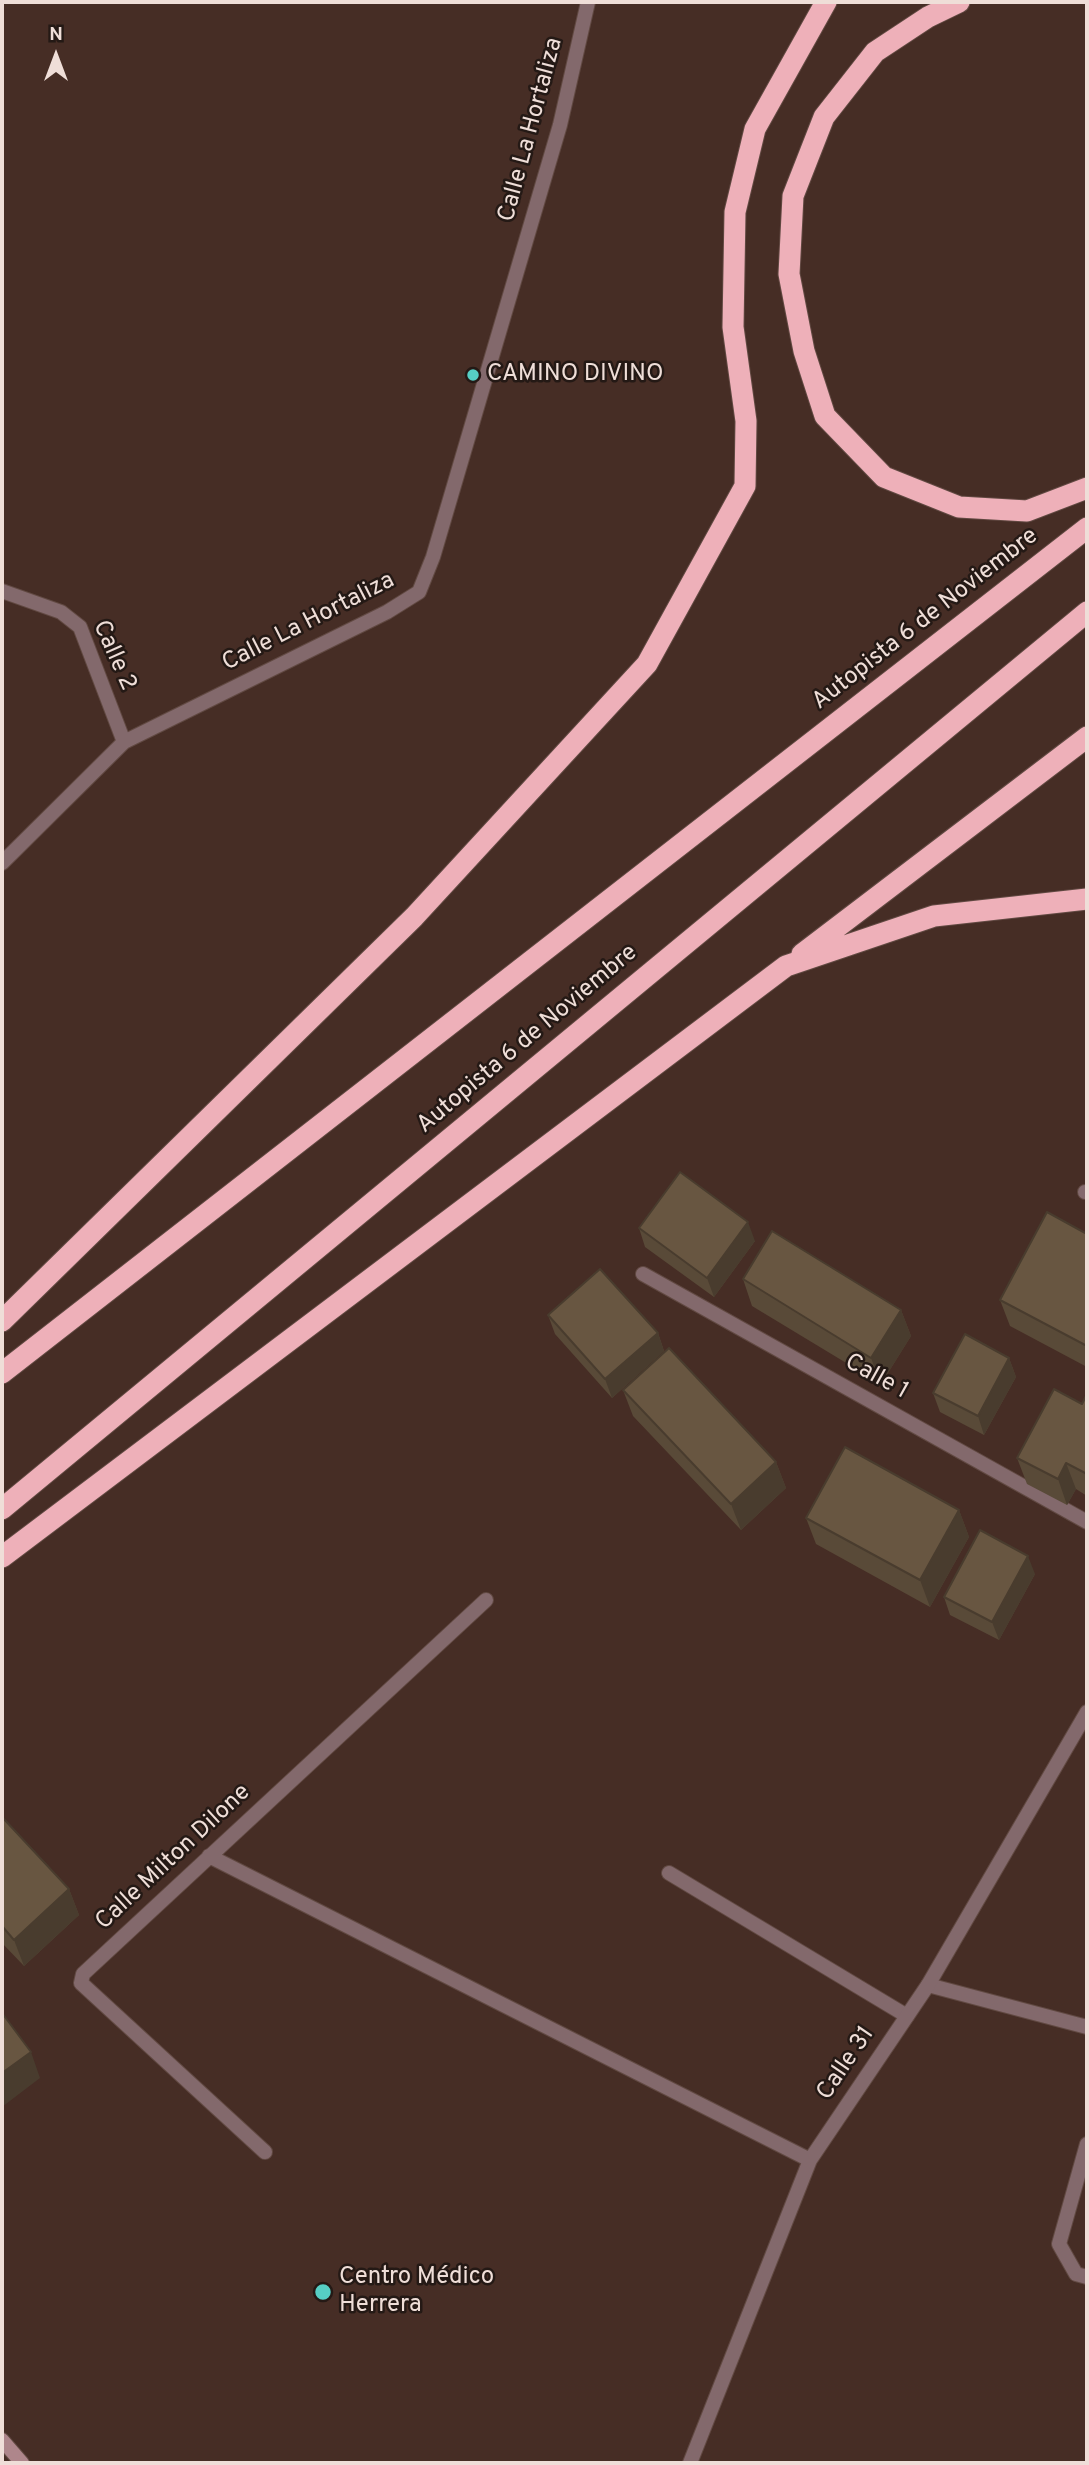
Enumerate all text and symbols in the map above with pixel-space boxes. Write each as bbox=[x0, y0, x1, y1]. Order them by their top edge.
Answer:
north arrow bbox=[21, 21, 91, 91]
text: N bbox=[49, 23, 63, 47]
street label: Calle La Hortaliza bbox=[494, 35, 570, 225]
place label: CAMINO DIVINO bbox=[487, 361, 664, 389]
marker: CAMINO DIVINO bbox=[465, 367, 481, 383]
street label: Autopista 6 de Noviembre bbox=[807, 523, 1045, 717]
street label: Calle La Hortaliza bbox=[218, 567, 400, 679]
street label: Calle 2 bbox=[85, 616, 141, 696]
street label: Autopista 6 de Noviembre bbox=[412, 939, 644, 1141]
street label: Calle 1 bbox=[839, 1349, 913, 1407]
street label: Calle Milton Dilone bbox=[91, 1779, 257, 1937]
street label: Calle 31 bbox=[812, 2022, 882, 2106]
place label: Centro Médico Herrera bbox=[339, 2264, 494, 2320]
marker: Centro Médico Herrera bbox=[313, 2282, 333, 2302]

